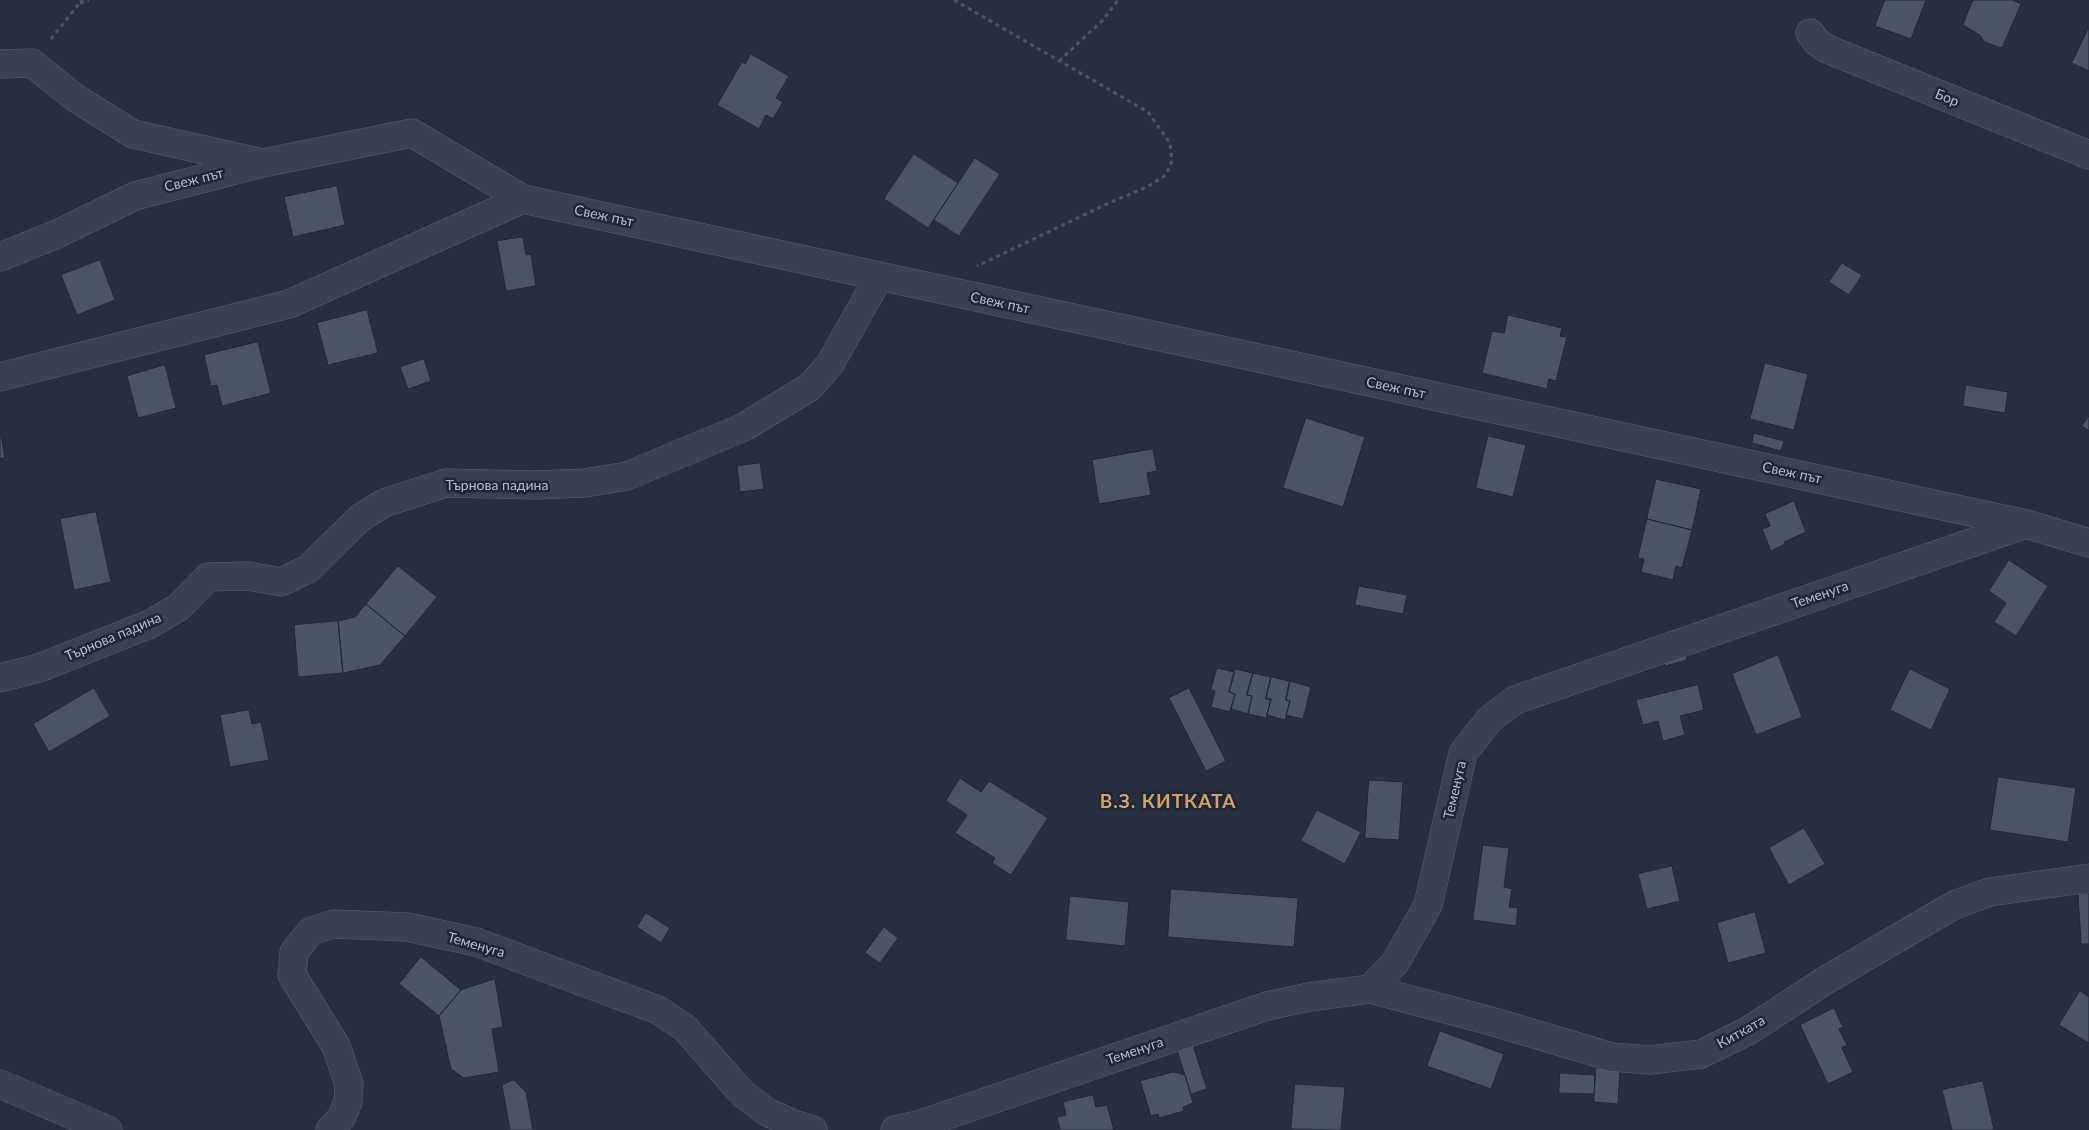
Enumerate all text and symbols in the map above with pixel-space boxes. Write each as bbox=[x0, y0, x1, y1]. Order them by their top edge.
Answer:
street label: Бор bbox=[1933, 86, 1961, 110]
street label: Свеж път bbox=[163, 165, 225, 195]
street label: Свеж път bbox=[573, 202, 635, 230]
street label: Свеж път bbox=[969, 289, 1031, 317]
street label: Свеж път bbox=[1365, 374, 1427, 402]
street label: Свеж път bbox=[1761, 459, 1823, 487]
street label: Търнова падина bbox=[446, 477, 548, 493]
street label: Теменуга bbox=[1789, 577, 1851, 613]
street label: Търнова падина bbox=[62, 609, 164, 665]
street label: Теменуга bbox=[1440, 759, 1470, 821]
district label: В.З. КИТКАТА bbox=[1098, 791, 1238, 813]
street label: Теменуга bbox=[445, 929, 507, 961]
street label: Китката bbox=[1714, 1012, 1768, 1052]
street label: Теменуга bbox=[1104, 1033, 1166, 1069]

